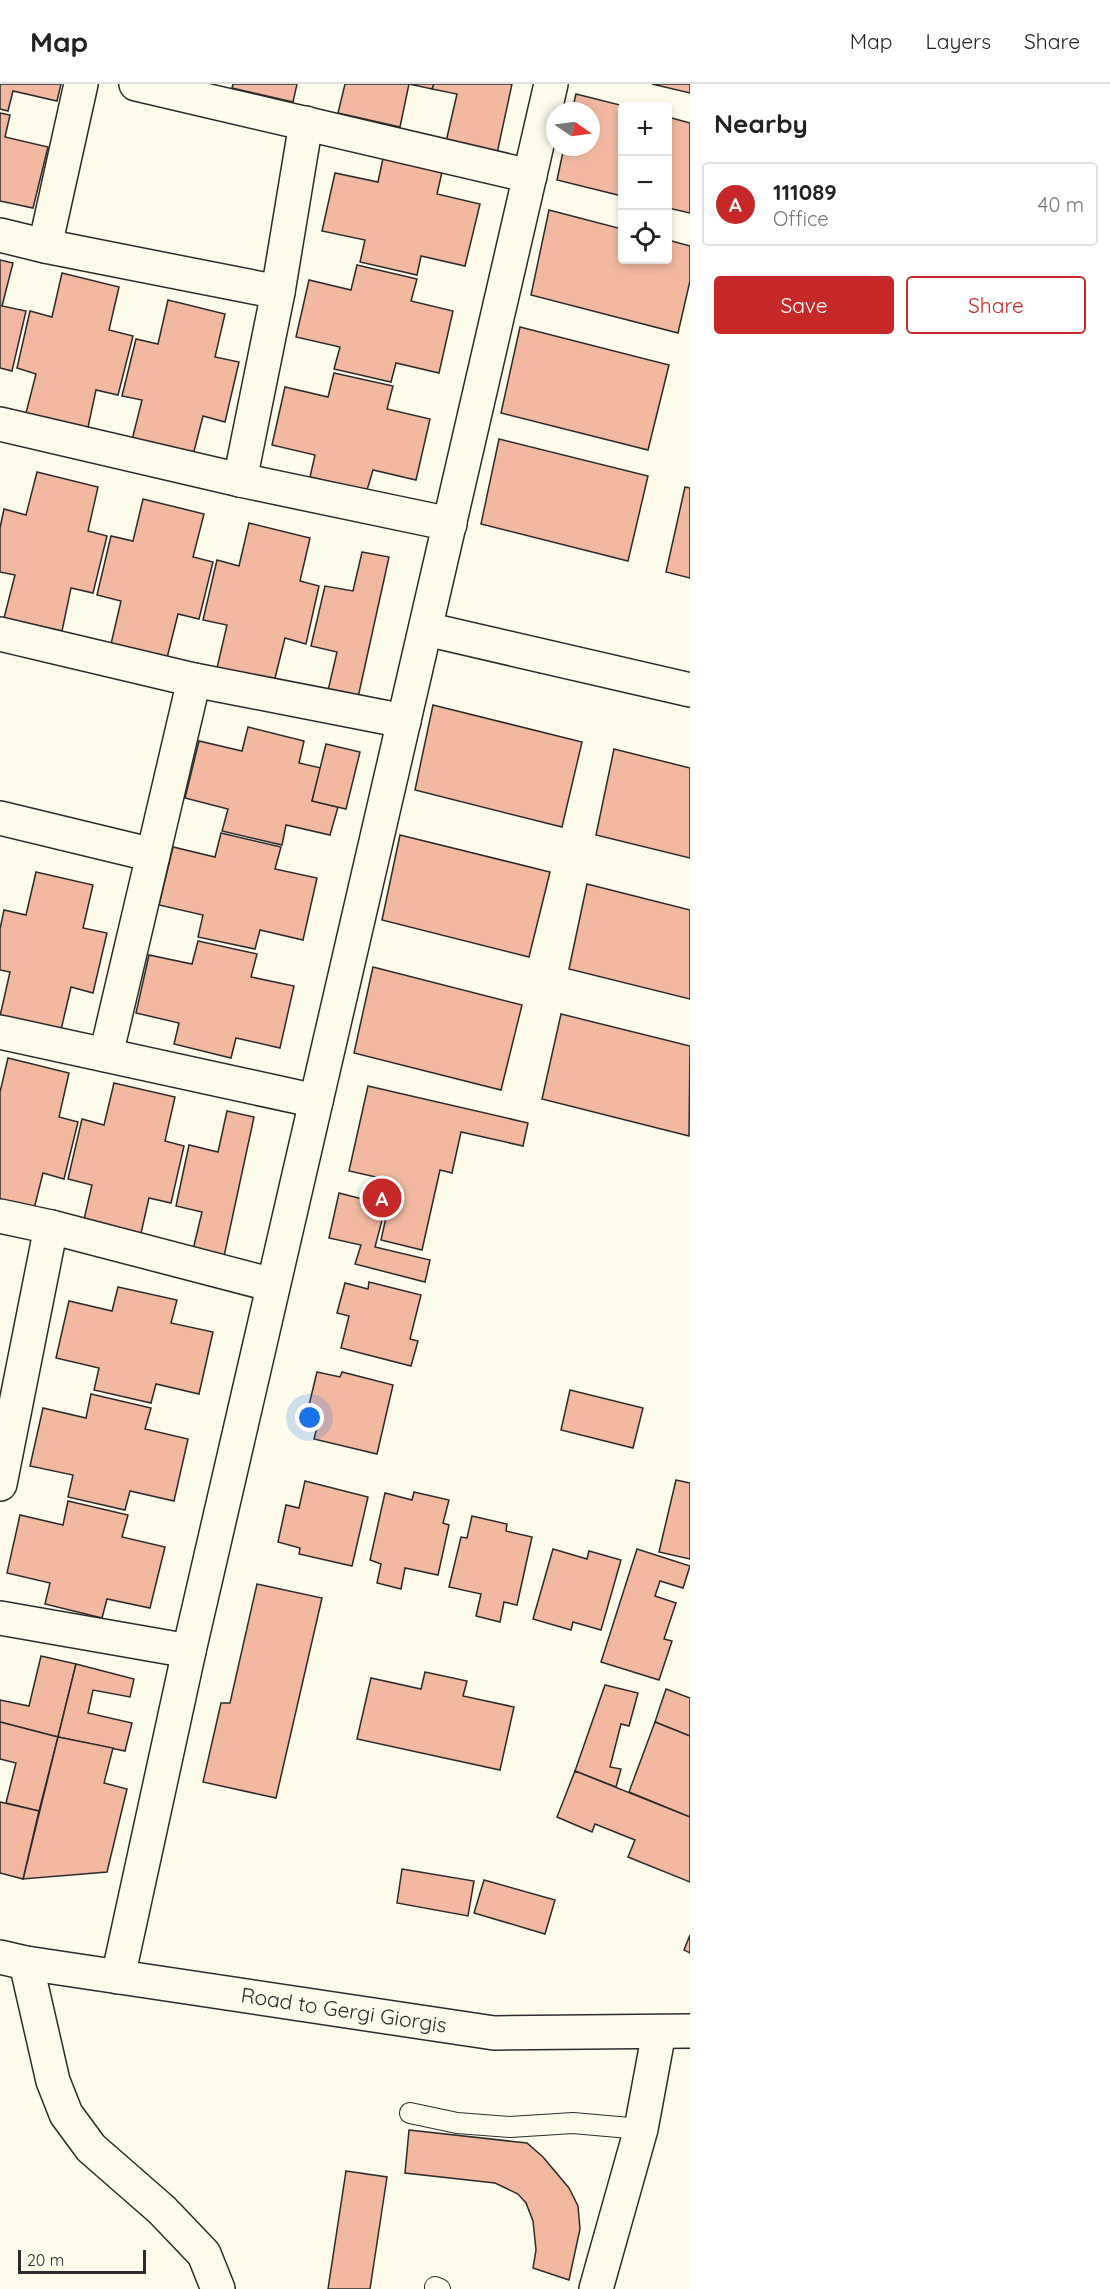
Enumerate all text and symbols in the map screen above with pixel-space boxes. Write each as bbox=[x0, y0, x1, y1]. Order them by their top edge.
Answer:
text: Map bbox=[30, 24, 88, 59]
text: Map bbox=[850, 28, 893, 54]
text: Layers bbox=[926, 28, 991, 54]
text: Share bbox=[1024, 28, 1080, 54]
north arrow bbox=[546, 102, 600, 156]
map controls bbox=[618, 102, 672, 264]
button: + bbox=[618, 102, 672, 156]
text: Nearby bbox=[714, 107, 808, 140]
button: − bbox=[618, 156, 672, 210]
text: 111089 bbox=[773, 178, 837, 206]
text: A bbox=[729, 192, 742, 217]
text: 40 m bbox=[1038, 192, 1084, 217]
text: Office bbox=[773, 206, 829, 231]
button: locate bbox=[618, 210, 672, 264]
button: Save bbox=[714, 276, 894, 334]
button: Share bbox=[906, 276, 1086, 334]
pin: A bbox=[362, 1176, 401, 1220]
your location bbox=[295, 1403, 324, 1432]
street label: Road to Gergi Giorgis bbox=[239, 1981, 449, 2038]
scale bar bbox=[18, 2247, 146, 2274]
text: 20 m bbox=[27, 2250, 64, 2270]

